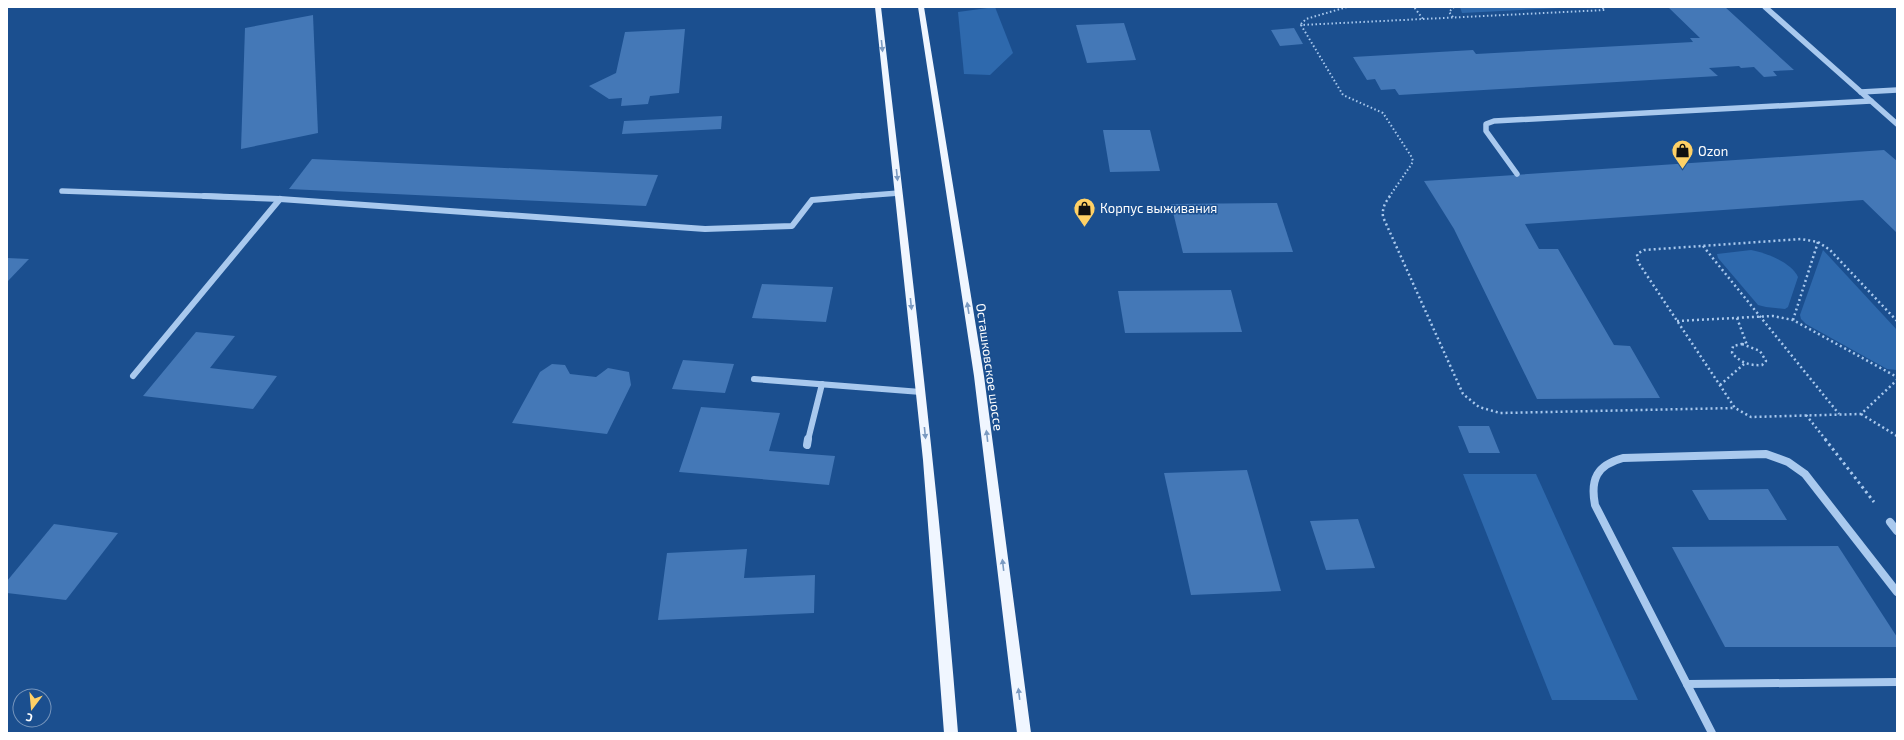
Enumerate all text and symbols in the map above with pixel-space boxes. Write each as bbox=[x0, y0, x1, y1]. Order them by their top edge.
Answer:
one-way arrow bbox=[879, 40, 885, 52]
shop icon: Ozon bbox=[1669, 138, 1695, 171]
place label: Ozon bbox=[1698, 143, 1728, 159]
one-way arrow bbox=[893, 169, 900, 181]
shop icon: Корпус выживания bbox=[1072, 195, 1098, 228]
place label: Корпус выживания bbox=[1100, 200, 1217, 216]
one-way arrow bbox=[908, 298, 914, 310]
one-way arrow bbox=[965, 302, 971, 314]
street label: Осташковское шоссе bbox=[973, 302, 1007, 432]
one-way arrow bbox=[922, 427, 928, 439]
one-way arrow bbox=[984, 430, 990, 442]
one-way arrow bbox=[1000, 559, 1006, 571]
north arrow bbox=[12, 688, 52, 728]
one-way arrow bbox=[1016, 688, 1022, 700]
text: С bbox=[24, 711, 34, 725]

